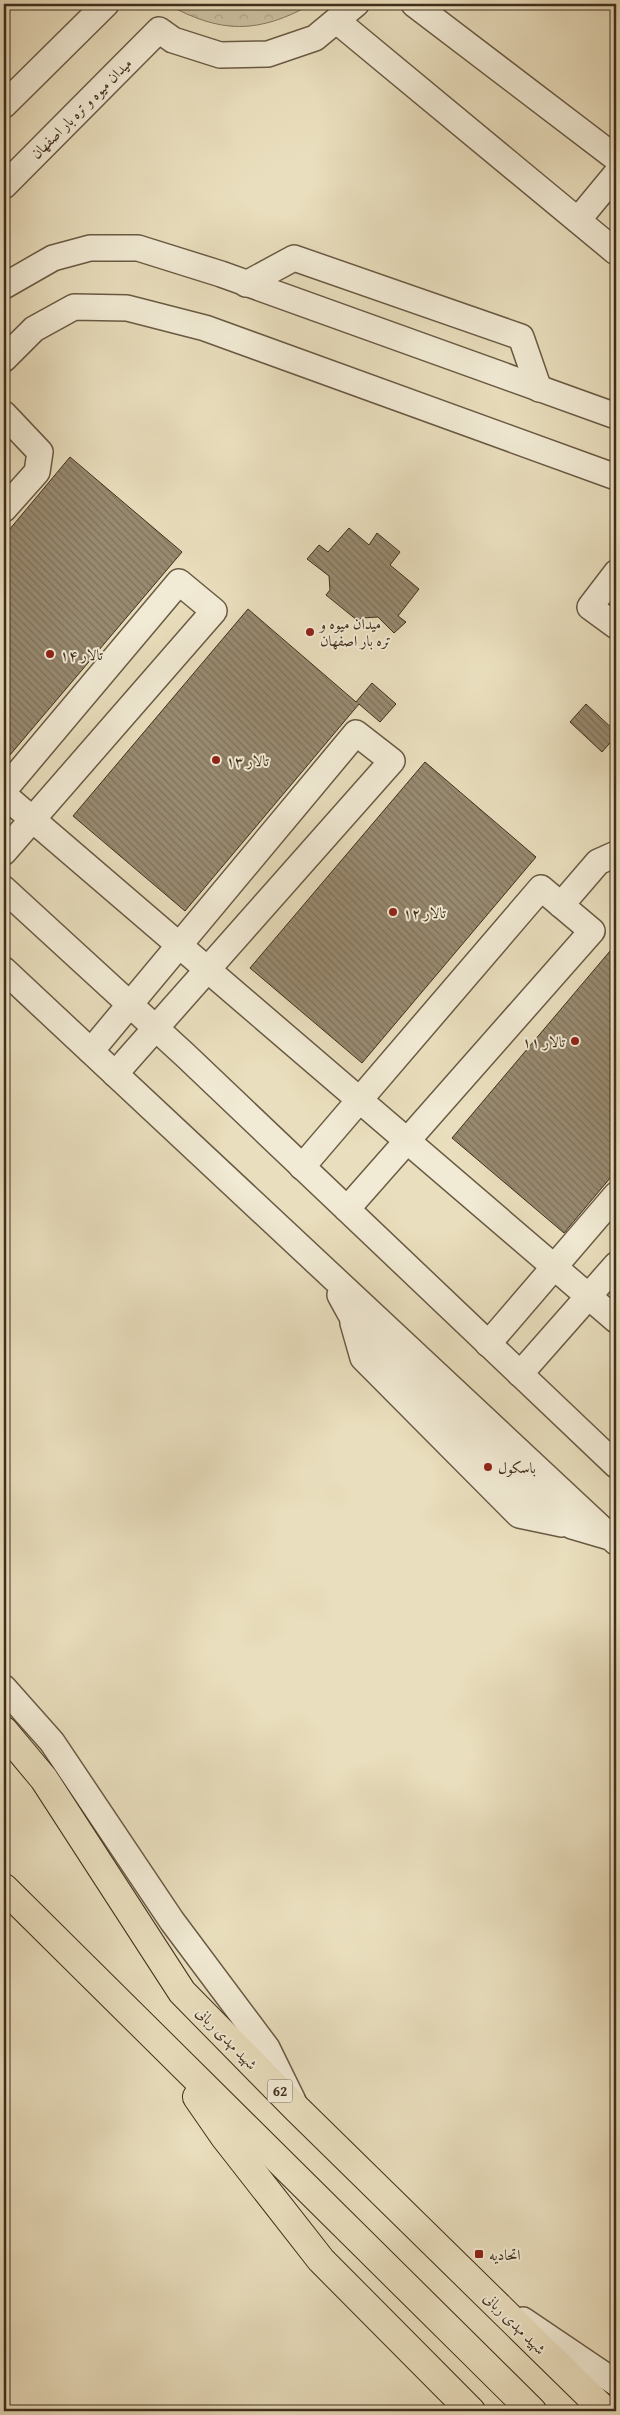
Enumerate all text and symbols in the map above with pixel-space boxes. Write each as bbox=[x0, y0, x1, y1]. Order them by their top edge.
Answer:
street label: میدان میوه و تره بار اصفهان bbox=[26, 53, 136, 163]
place label: میدان میوه و تره بار اصفهان bbox=[318, 613, 391, 651]
marker: میدان میوه و تره بار اصفهان bbox=[304, 626, 316, 638]
place label: تالار ۱۴ bbox=[60, 644, 103, 665]
marker: تالار ۱۴ bbox=[44, 648, 56, 660]
place label: تالار ۱۳ bbox=[226, 750, 269, 771]
marker: تالار ۱۳ bbox=[210, 754, 222, 766]
place label: تالار ۱۲ bbox=[403, 902, 446, 923]
marker: تالار ۱۲ bbox=[387, 906, 399, 918]
place label: تالار ۱۱ bbox=[522, 1031, 565, 1052]
marker: تالار ۱۱ bbox=[569, 1035, 581, 1047]
place label: باسكول bbox=[498, 1457, 536, 1478]
marker: باسكول bbox=[482, 1461, 494, 1473]
street label: شهید مهدی ربانی bbox=[192, 2002, 262, 2074]
road number: 62 bbox=[268, 2080, 292, 2102]
place label: اتحادیه bbox=[489, 2244, 521, 2265]
marker: اتحادیه bbox=[473, 2248, 485, 2260]
street label: شهید مهدی ربانی bbox=[479, 2287, 551, 2359]

